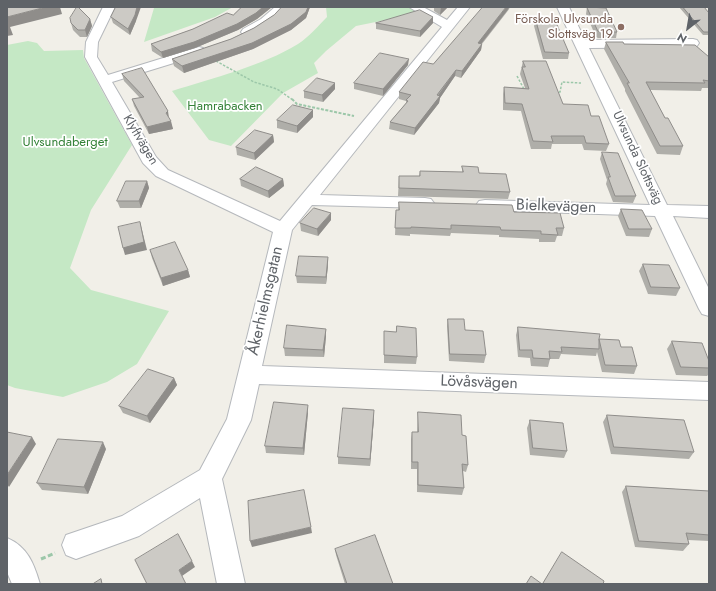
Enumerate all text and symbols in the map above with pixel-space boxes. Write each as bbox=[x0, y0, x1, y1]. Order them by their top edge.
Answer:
north arrow bbox=[668, 8, 708, 48]
place label: Förskola Ulvsunda Slottsväg 19 bbox=[515, 12, 613, 43]
marker: Förskola Ulvsunda Slottsväg 19 bbox=[616, 22, 626, 32]
text: N bbox=[674, 29, 690, 47]
park label: Hamrabacken bbox=[187, 99, 263, 115]
street label: Ulvsunda Slottsväg bbox=[609, 109, 665, 207]
street label: Klyftvägen bbox=[119, 112, 161, 168]
park label: Ulvsundaberget bbox=[23, 135, 107, 151]
street label: Bielkevägen bbox=[516, 196, 596, 218]
street label: Åkerhielmsgatan bbox=[244, 245, 288, 357]
street label: Lövåsvägen bbox=[440, 372, 518, 394]

